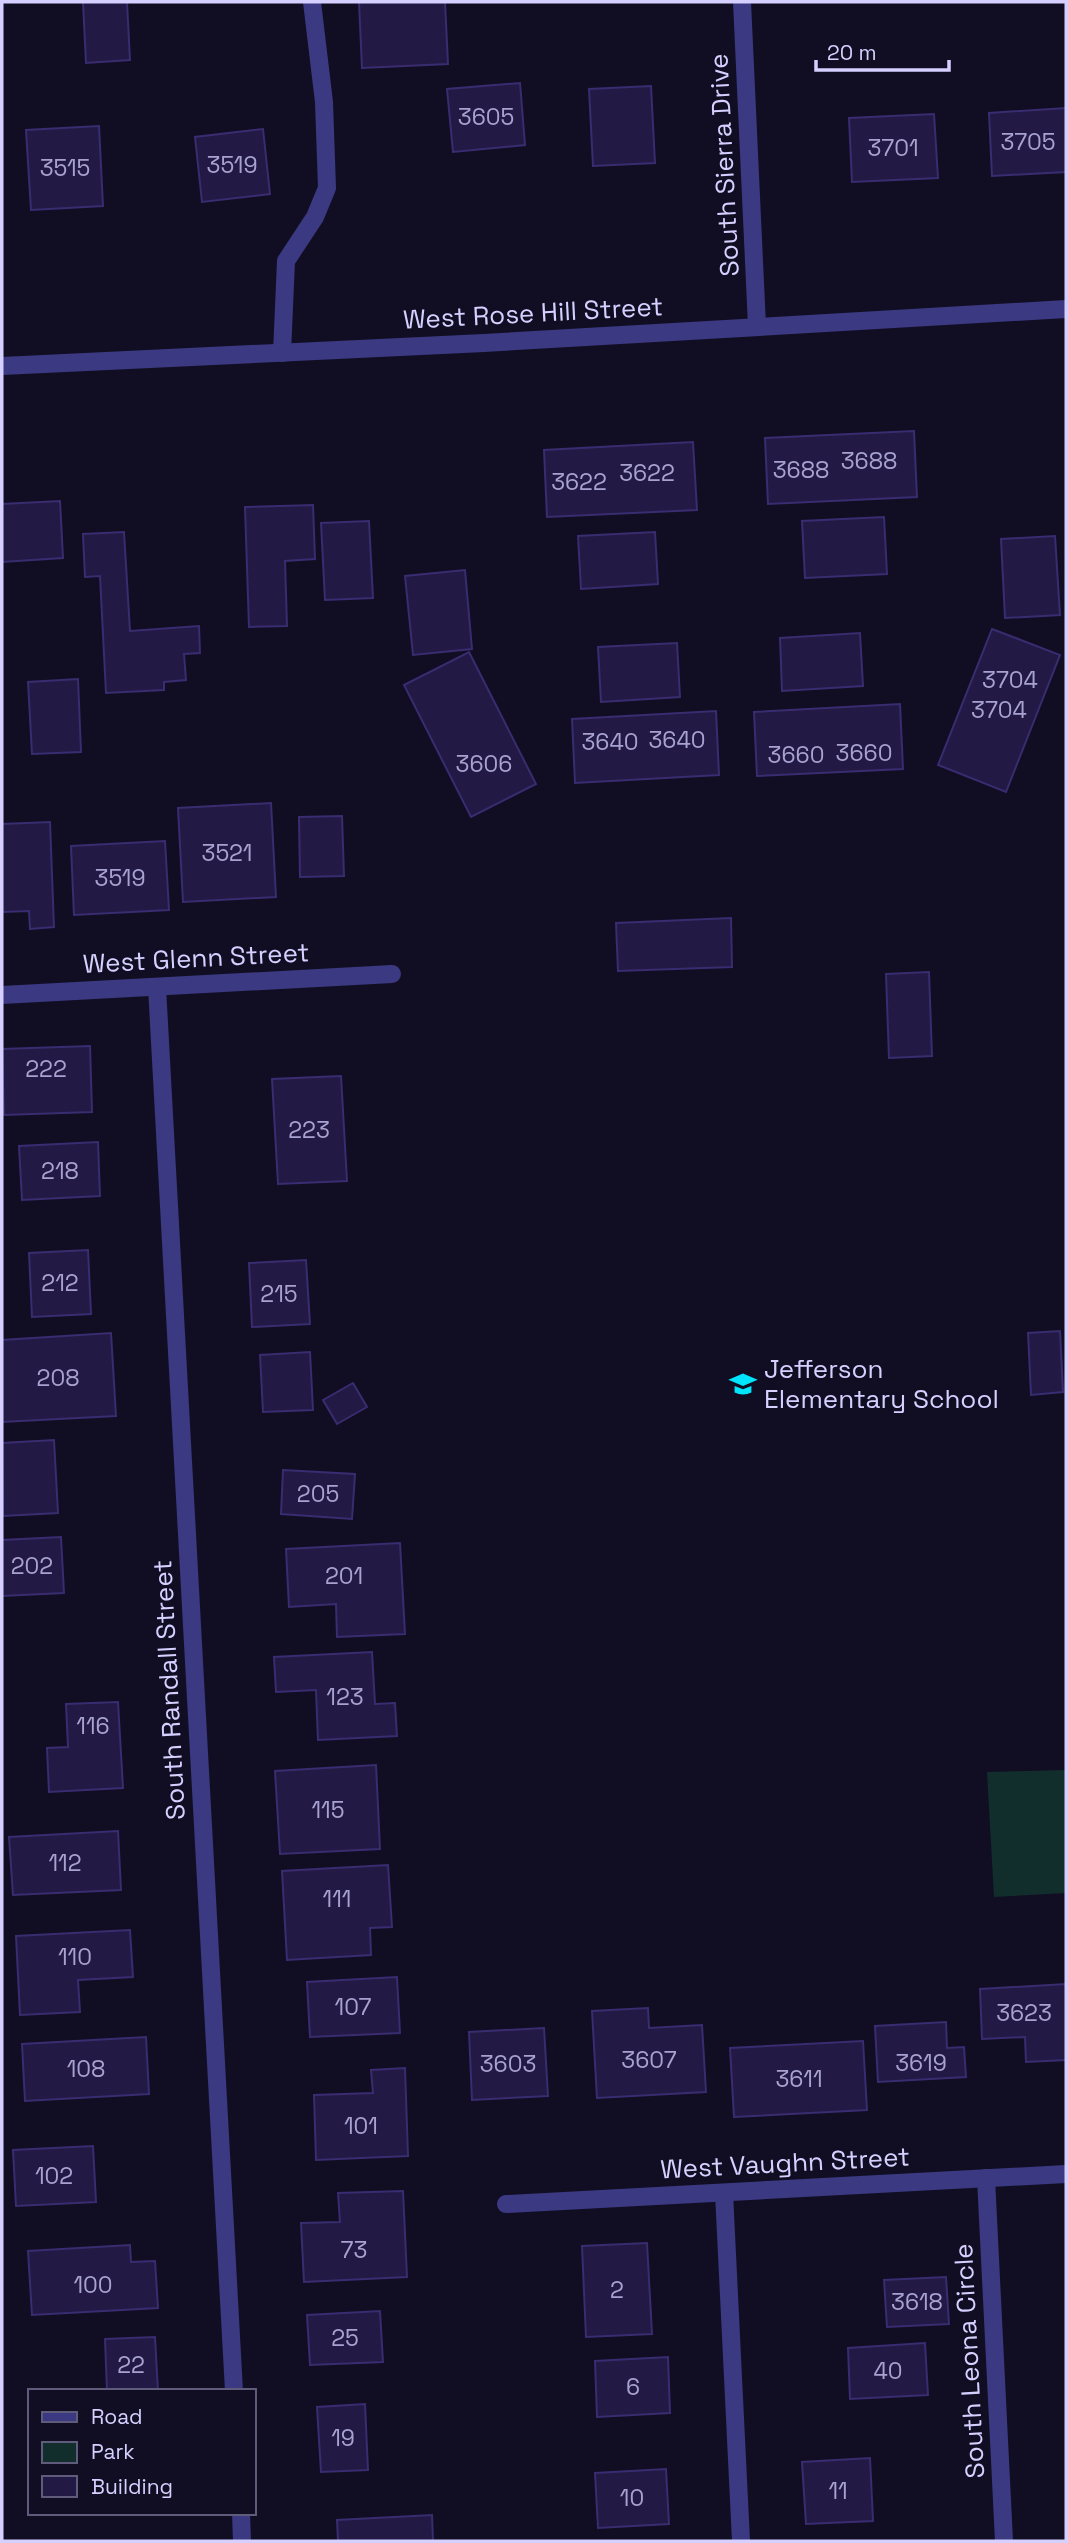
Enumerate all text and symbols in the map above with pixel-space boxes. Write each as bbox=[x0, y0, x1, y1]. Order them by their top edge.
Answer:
scale bar bbox=[816, 28, 949, 72]
text: 20 m bbox=[827, 39, 877, 66]
street label: South Sierra Drive bbox=[701, 53, 747, 277]
house number: 3605 bbox=[458, 102, 514, 132]
house number: 3705 bbox=[1000, 127, 1056, 157]
house number: 3701 bbox=[867, 133, 919, 163]
house number: 3519 bbox=[206, 150, 258, 180]
house number: 3515 bbox=[40, 153, 90, 183]
street label: West Rose Hill Street bbox=[402, 289, 664, 337]
house number: 3688 bbox=[841, 446, 897, 476]
house number: 3688 bbox=[773, 455, 829, 485]
house number: 3622 bbox=[619, 458, 675, 488]
house number: 3622 bbox=[551, 467, 607, 497]
house number: 3704 bbox=[982, 665, 1038, 695]
house number: 3704 bbox=[971, 695, 1027, 725]
house number: 3640 bbox=[648, 725, 706, 755]
house number: 3640 bbox=[581, 727, 639, 757]
house number: 3660 bbox=[836, 738, 892, 768]
house number: 3660 bbox=[768, 740, 824, 770]
house number: 3606 bbox=[456, 749, 512, 779]
house number: 3521 bbox=[202, 838, 252, 868]
house number: 3519 bbox=[94, 863, 146, 893]
street label: West Glenn Street bbox=[82, 935, 310, 981]
house number: 222 bbox=[25, 1054, 67, 1084]
house number: 223 bbox=[288, 1115, 330, 1145]
house number: 218 bbox=[41, 1156, 79, 1186]
house number: 212 bbox=[41, 1268, 79, 1298]
house number: 215 bbox=[260, 1279, 298, 1309]
place label: Jefferson Elementary School bbox=[764, 1352, 999, 1416]
house number: 208 bbox=[37, 1363, 79, 1393]
school or university icon: Jefferson Elementary School bbox=[728, 1369, 758, 1399]
house number: 205 bbox=[297, 1479, 339, 1509]
house number: 202 bbox=[11, 1551, 53, 1581]
street label: South Randall Street bbox=[145, 1559, 193, 1821]
house number: 201 bbox=[325, 1561, 363, 1591]
house number: 123 bbox=[326, 1682, 364, 1712]
house number: 116 bbox=[76, 1711, 110, 1741]
house number: 115 bbox=[311, 1795, 345, 1825]
house number: 112 bbox=[48, 1848, 82, 1878]
house number: 111 bbox=[323, 1884, 351, 1914]
house number: 110 bbox=[58, 1942, 92, 1972]
house number: 107 bbox=[335, 1992, 371, 2022]
house number: 3623 bbox=[996, 1998, 1052, 2028]
house number: 3607 bbox=[621, 2045, 677, 2075]
house number: 3619 bbox=[895, 2048, 947, 2078]
house number: 3603 bbox=[480, 2049, 536, 2079]
house number: 108 bbox=[67, 2054, 105, 2084]
house number: 3611 bbox=[775, 2064, 823, 2094]
house number: 101 bbox=[344, 2111, 378, 2141]
street label: West Vaughn Street bbox=[659, 2139, 911, 2187]
house number: 102 bbox=[35, 2161, 73, 2191]
house number: 73 bbox=[341, 2235, 367, 2265]
street label: South Leona Circle bbox=[946, 2243, 992, 2479]
house number: 100 bbox=[73, 2270, 113, 2300]
house number: 2 bbox=[610, 2275, 624, 2305]
house number: 3618 bbox=[891, 2287, 943, 2317]
house number: 25 bbox=[331, 2323, 359, 2353]
house number: 22 bbox=[117, 2350, 145, 2380]
house number: 40 bbox=[873, 2356, 903, 2386]
house number: 6 bbox=[626, 2372, 640, 2402]
legend bbox=[28, 2389, 256, 2515]
text: Road bbox=[91, 2403, 143, 2430]
house number: 19 bbox=[331, 2423, 355, 2453]
text: Park bbox=[91, 2438, 135, 2465]
text: Building bbox=[91, 2473, 173, 2500]
house number: 11 bbox=[828, 2476, 848, 2506]
house number: 10 bbox=[620, 2483, 644, 2513]

